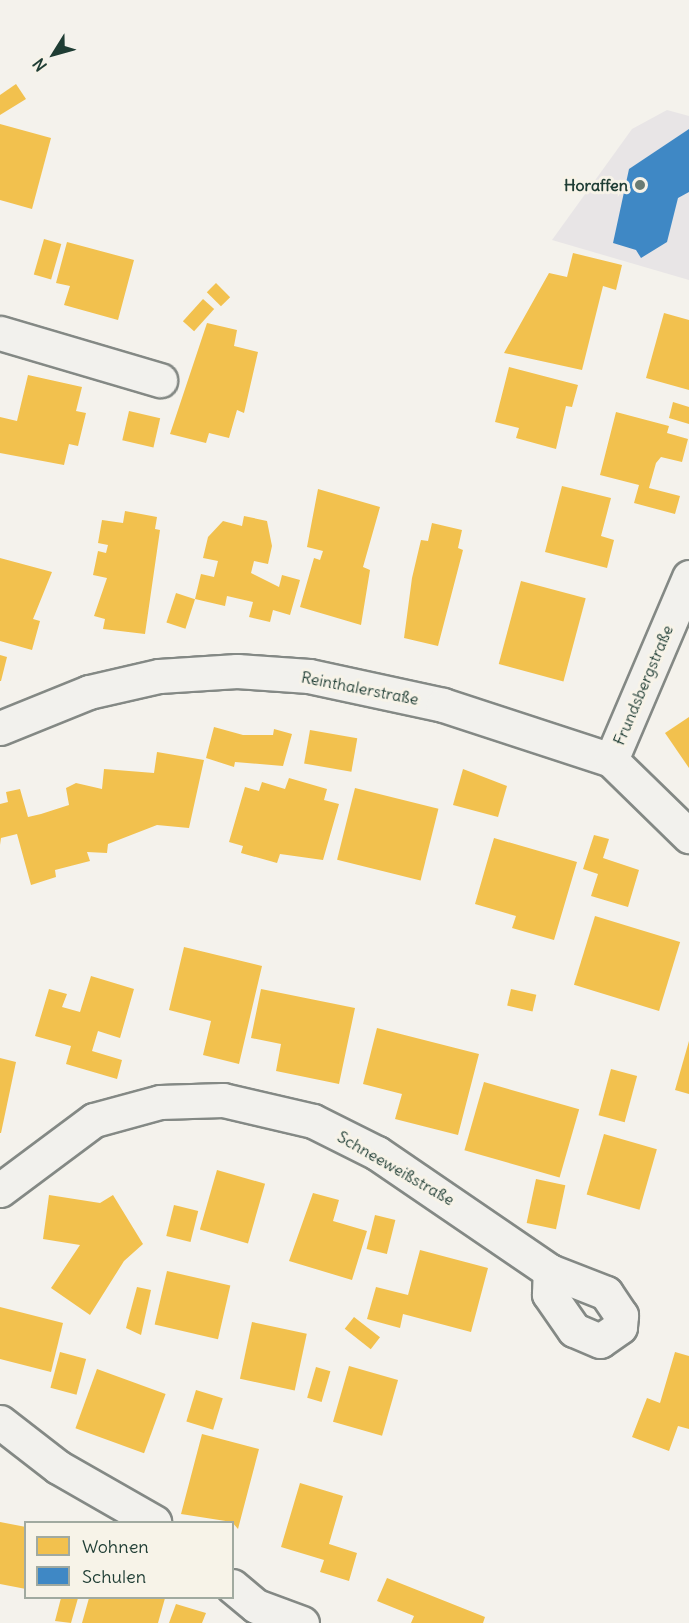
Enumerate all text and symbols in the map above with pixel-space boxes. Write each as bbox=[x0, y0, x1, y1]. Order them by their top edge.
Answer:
north arrow bbox=[24, 24, 84, 84]
text: N bbox=[28, 54, 51, 75]
place label: Horaffen bbox=[564, 175, 628, 195]
marker: Horaffen bbox=[633, 178, 647, 192]
street label: Frundsbergstraße bbox=[609, 622, 677, 748]
street label: Reinthalerstraße bbox=[300, 667, 420, 709]
street label: Schneeweißstraße bbox=[334, 1127, 458, 1209]
legend bbox=[24, 1521, 234, 1599]
text: Wohnen bbox=[82, 1535, 149, 1558]
text: Schulen bbox=[82, 1565, 146, 1588]

